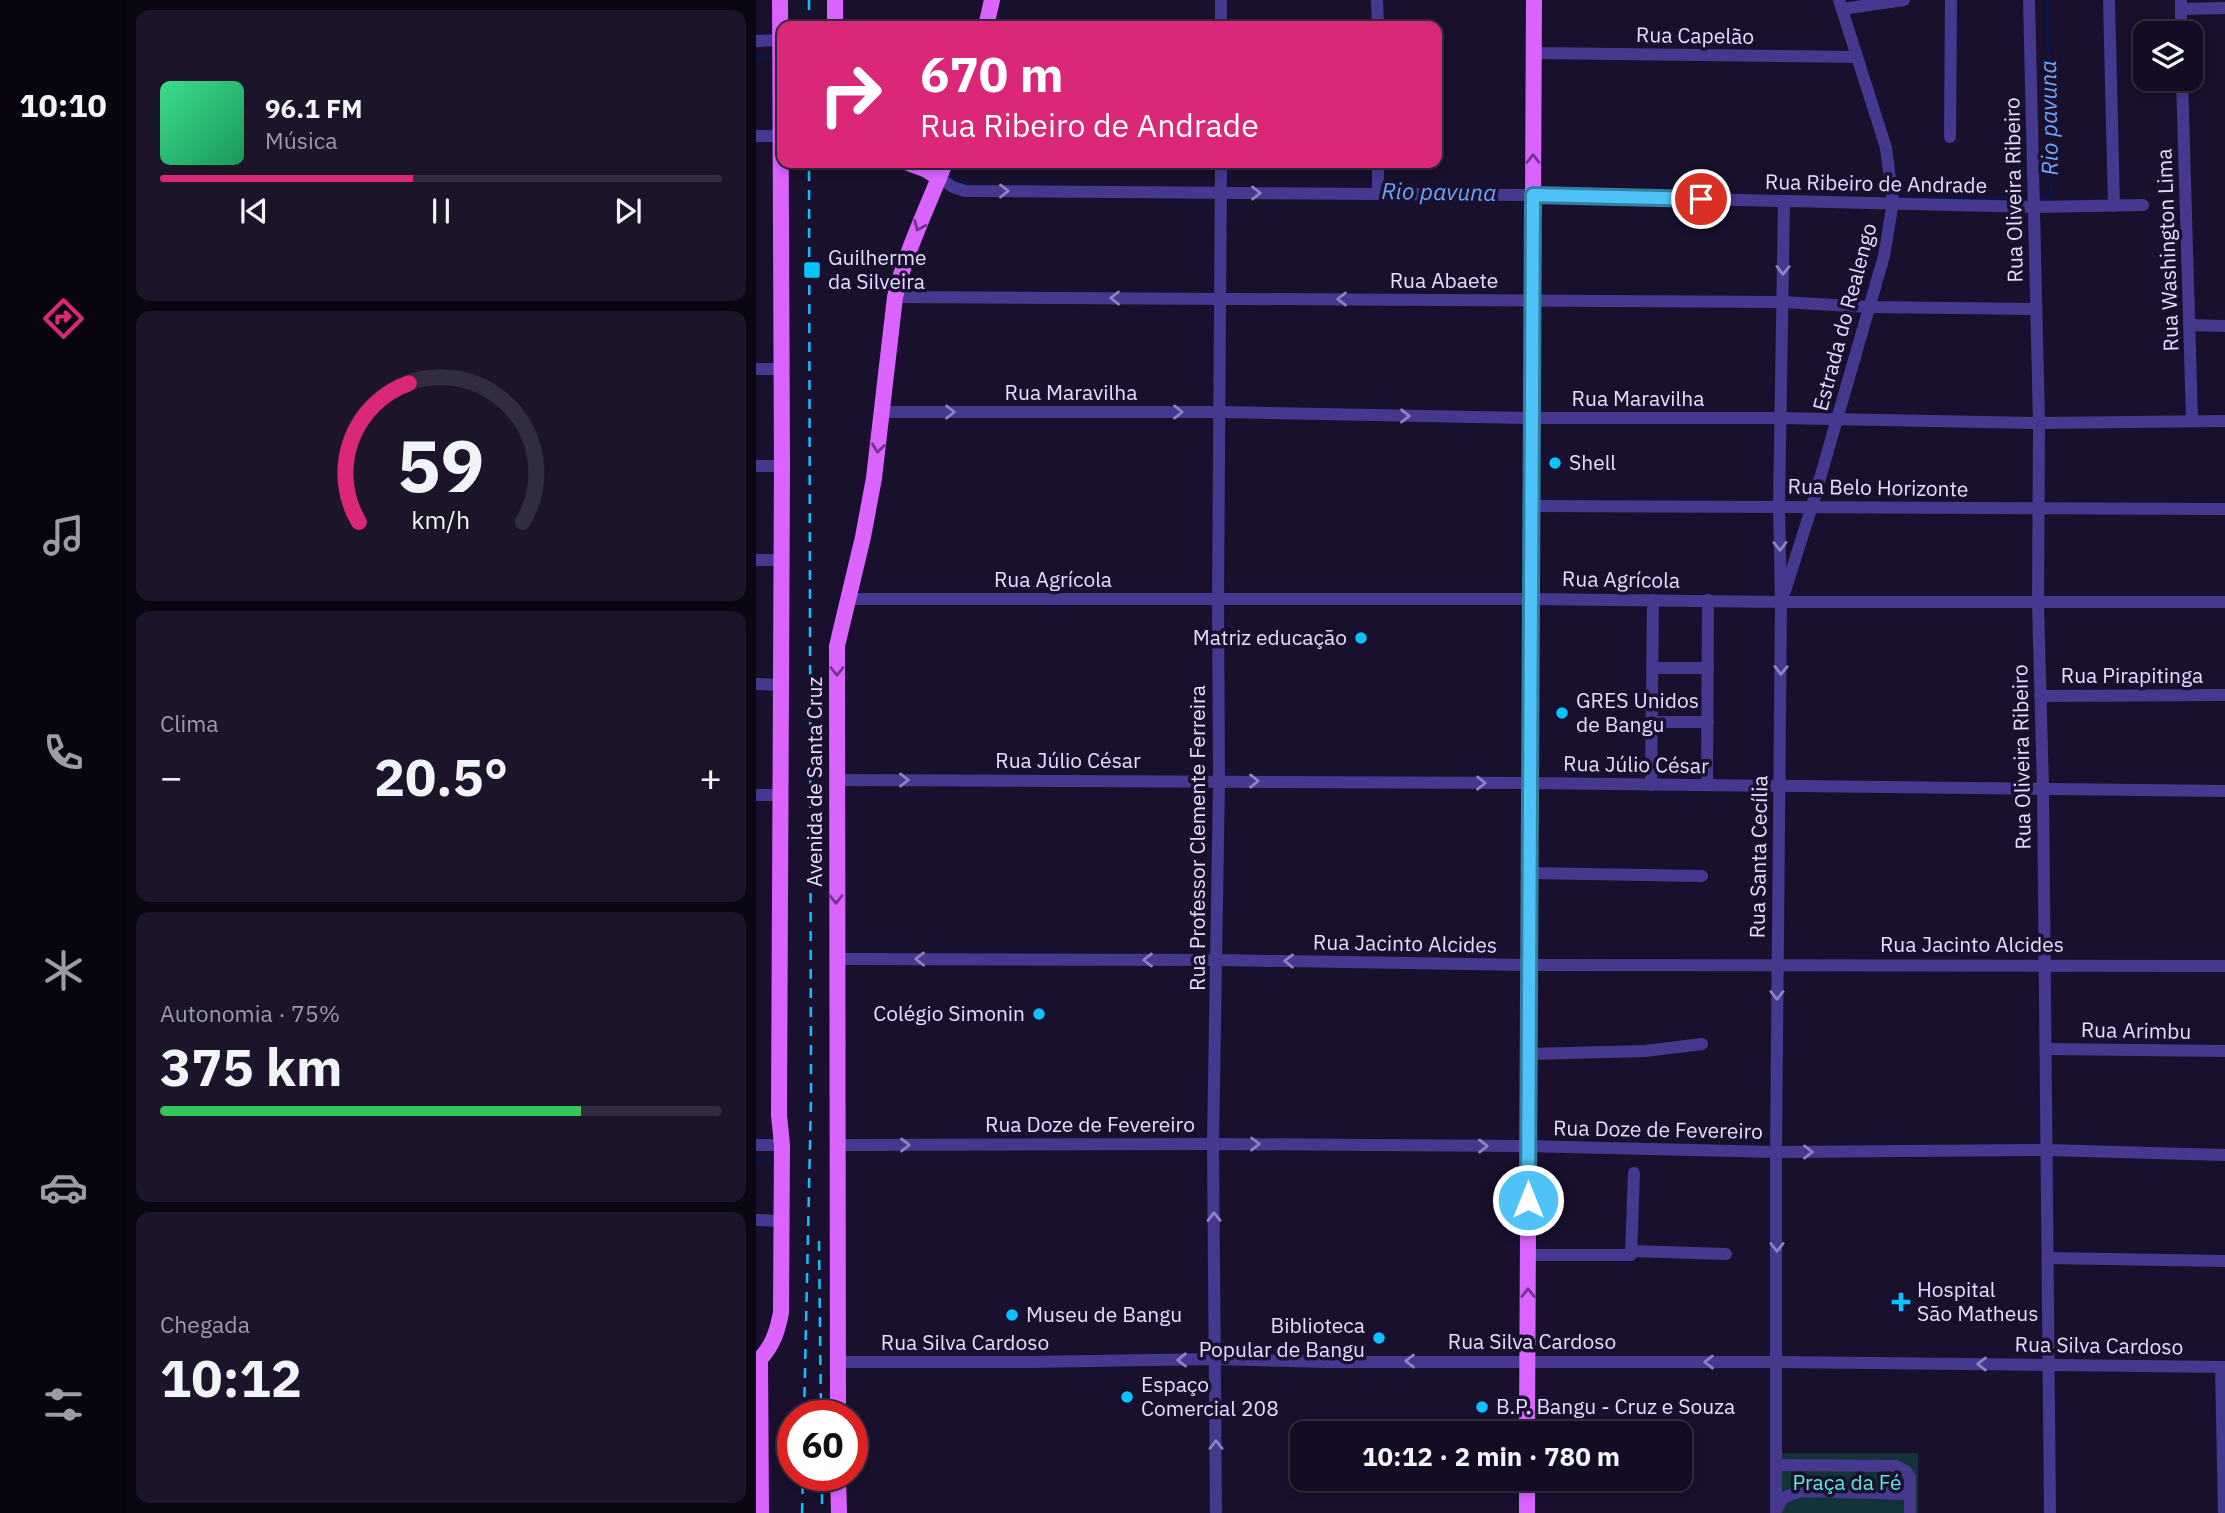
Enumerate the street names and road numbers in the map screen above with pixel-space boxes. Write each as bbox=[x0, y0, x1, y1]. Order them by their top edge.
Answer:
street label: Rua Capelão bbox=[1636, 20, 1754, 50]
street label: Rua Oliveira Ribeiro bbox=[1997, 97, 2029, 283]
street label: Rua Washington Lima bbox=[2149, 148, 2185, 352]
street label: Rua Ribeiro de Andrade bbox=[1765, 167, 1987, 199]
street label: Estrada do Realengo bbox=[1805, 220, 1883, 414]
street label: Rua Abaete bbox=[1390, 266, 1498, 294]
street label: Rua Maravilha bbox=[1005, 378, 1137, 406]
street label: Rua Maravilha bbox=[1572, 384, 1704, 412]
street label: Rua Belo Horizonte bbox=[1787, 471, 1969, 503]
street label: Rua Agrícola bbox=[1562, 564, 1680, 594]
street label: Rua Agrícola bbox=[994, 565, 1112, 593]
street label: Rua Pirapitinga bbox=[2061, 661, 2203, 689]
street label: Rua Oliveira Ribeiro bbox=[2005, 664, 2037, 850]
street label: Avenida de Santa Cruz bbox=[800, 677, 828, 887]
street label: Rua Professor Clemente Ferreira bbox=[1183, 685, 1211, 991]
street label: Rua Júlio César bbox=[995, 746, 1141, 774]
street label: Rua Júlio César bbox=[1563, 749, 1709, 779]
street label: Rua Santa Cecília bbox=[1743, 775, 1773, 939]
street label: Rua Jacinto Alcides bbox=[1313, 927, 1497, 959]
street label: Rua Jacinto Alcides bbox=[1880, 930, 2064, 958]
street label: Rua Arimbu bbox=[2081, 1015, 2191, 1045]
street label: Rua Doze de Fevereiro bbox=[985, 1110, 1195, 1138]
street label: Rua Doze de Fevereiro bbox=[1553, 1113, 1763, 1145]
street label: Rua Silva Cardoso bbox=[1448, 1327, 1616, 1355]
street label: Rua Silva Cardoso bbox=[881, 1328, 1049, 1356]
street label: Rua Silva Cardoso bbox=[2014, 1330, 2184, 1360]

